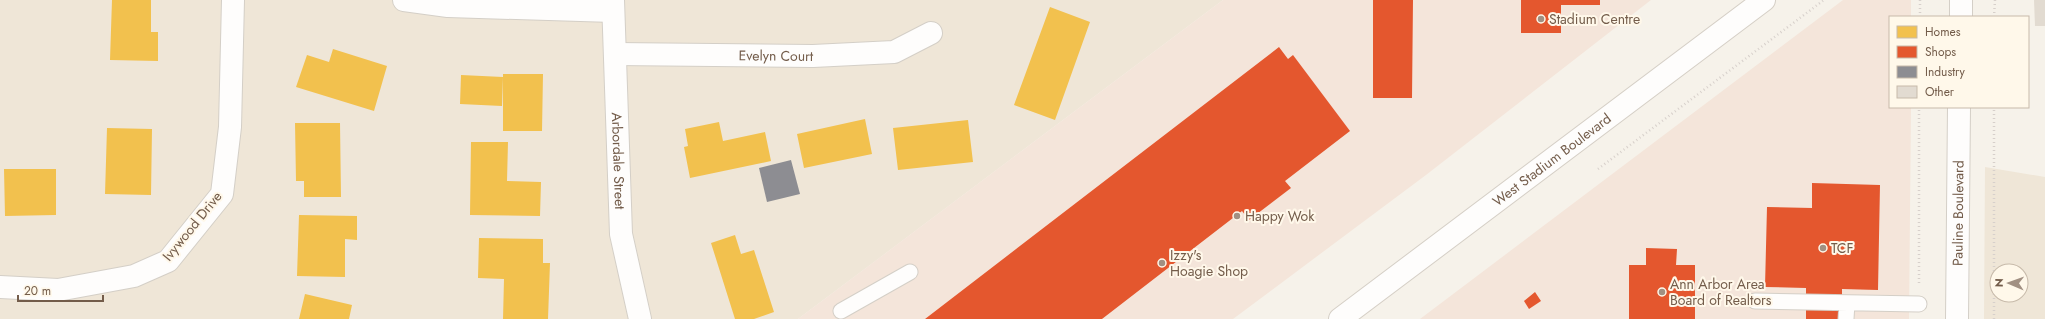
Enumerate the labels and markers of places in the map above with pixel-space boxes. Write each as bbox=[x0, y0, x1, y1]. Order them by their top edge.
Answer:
place label: Stadium Centre bbox=[1549, 9, 1640, 29]
marker: Stadium Centre bbox=[1536, 14, 1546, 24]
place label: Happy Wok bbox=[1245, 206, 1315, 226]
marker: Happy Wok bbox=[1232, 211, 1242, 221]
place label: TCF bbox=[1831, 238, 1853, 258]
marker: TCF bbox=[1818, 243, 1828, 253]
place label: Izzy's Hoagie Shop bbox=[1170, 245, 1248, 281]
marker: Izzy's Hoagie Shop bbox=[1157, 258, 1167, 268]
place label: Ann Arbor Area Board of Realtors bbox=[1670, 274, 1772, 310]
marker: Ann Arbor Area Board of Realtors bbox=[1657, 287, 1667, 297]

